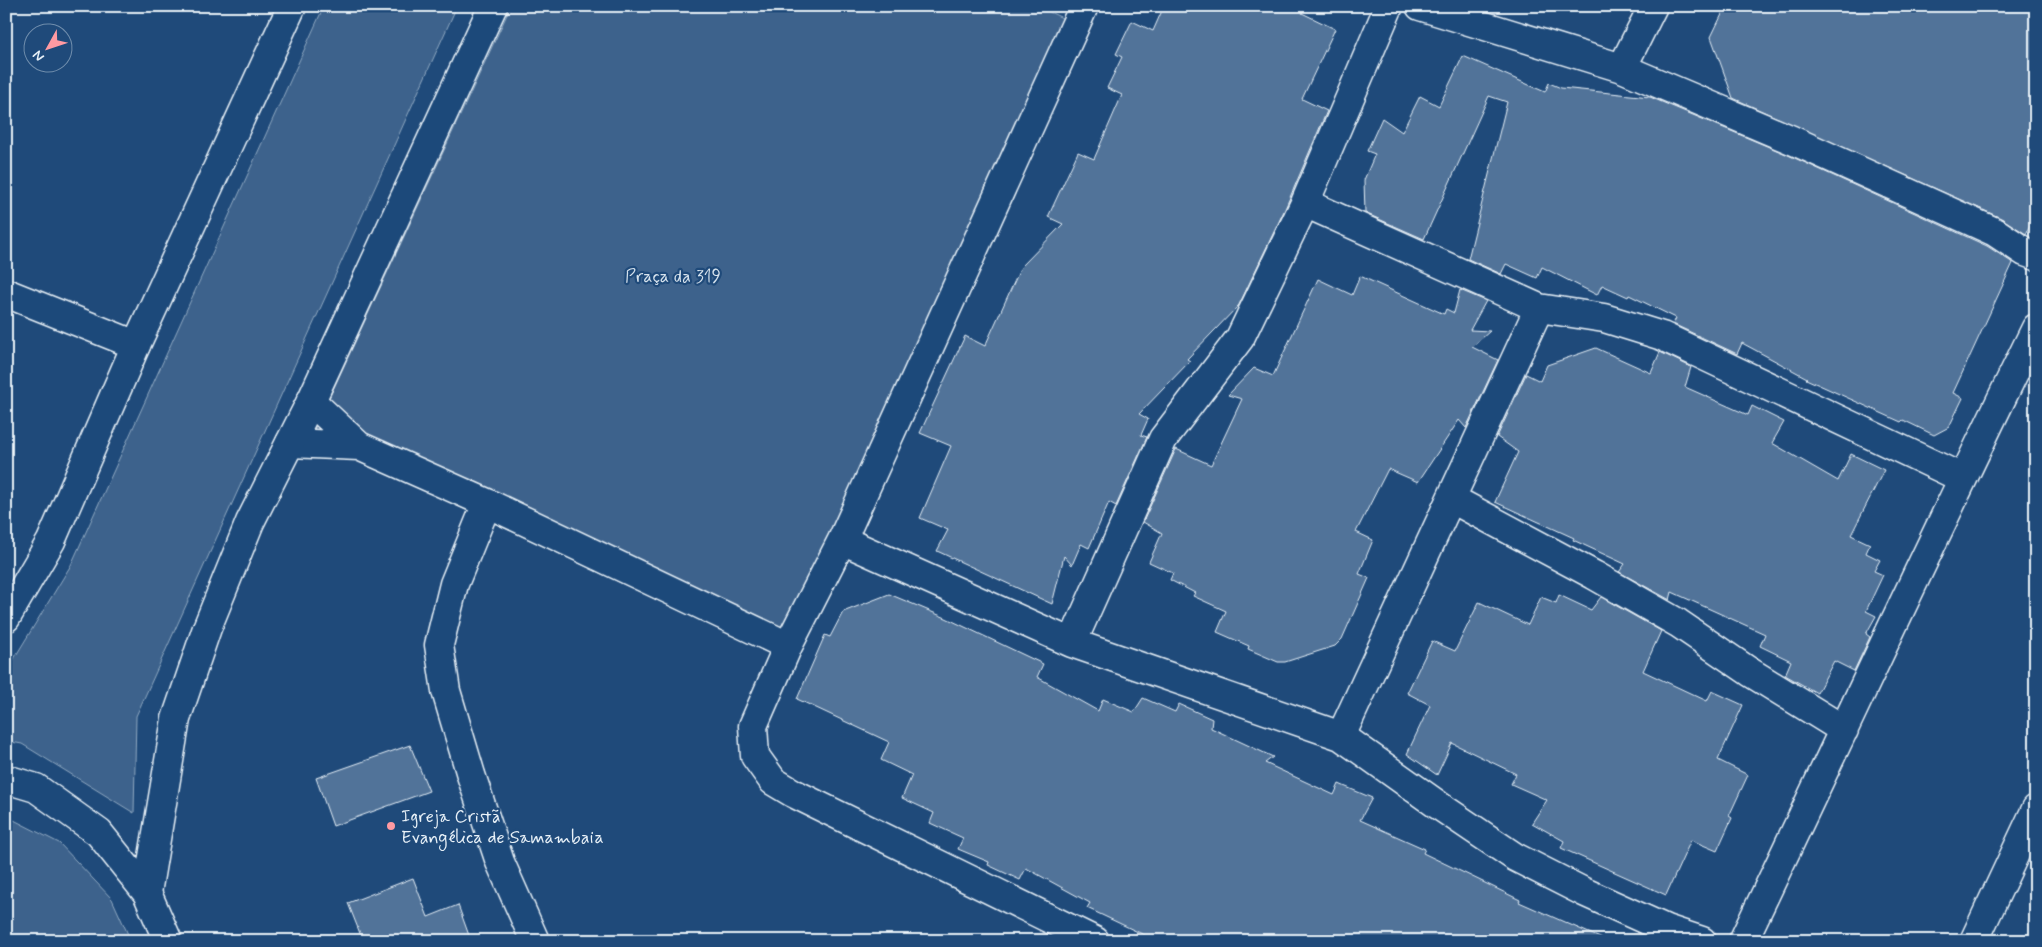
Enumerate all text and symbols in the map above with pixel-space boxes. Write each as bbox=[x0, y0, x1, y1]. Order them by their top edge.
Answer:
north arrow bbox=[22, 22, 72, 72]
text: N bbox=[29, 46, 49, 65]
park label: Praça da 319 bbox=[625, 265, 721, 289]
place label: Igreja Cristã Evangélica de Samambaia bbox=[401, 805, 604, 851]
marker: Igreja Cristã Evangélica de Samambaia bbox=[385, 820, 397, 832]

